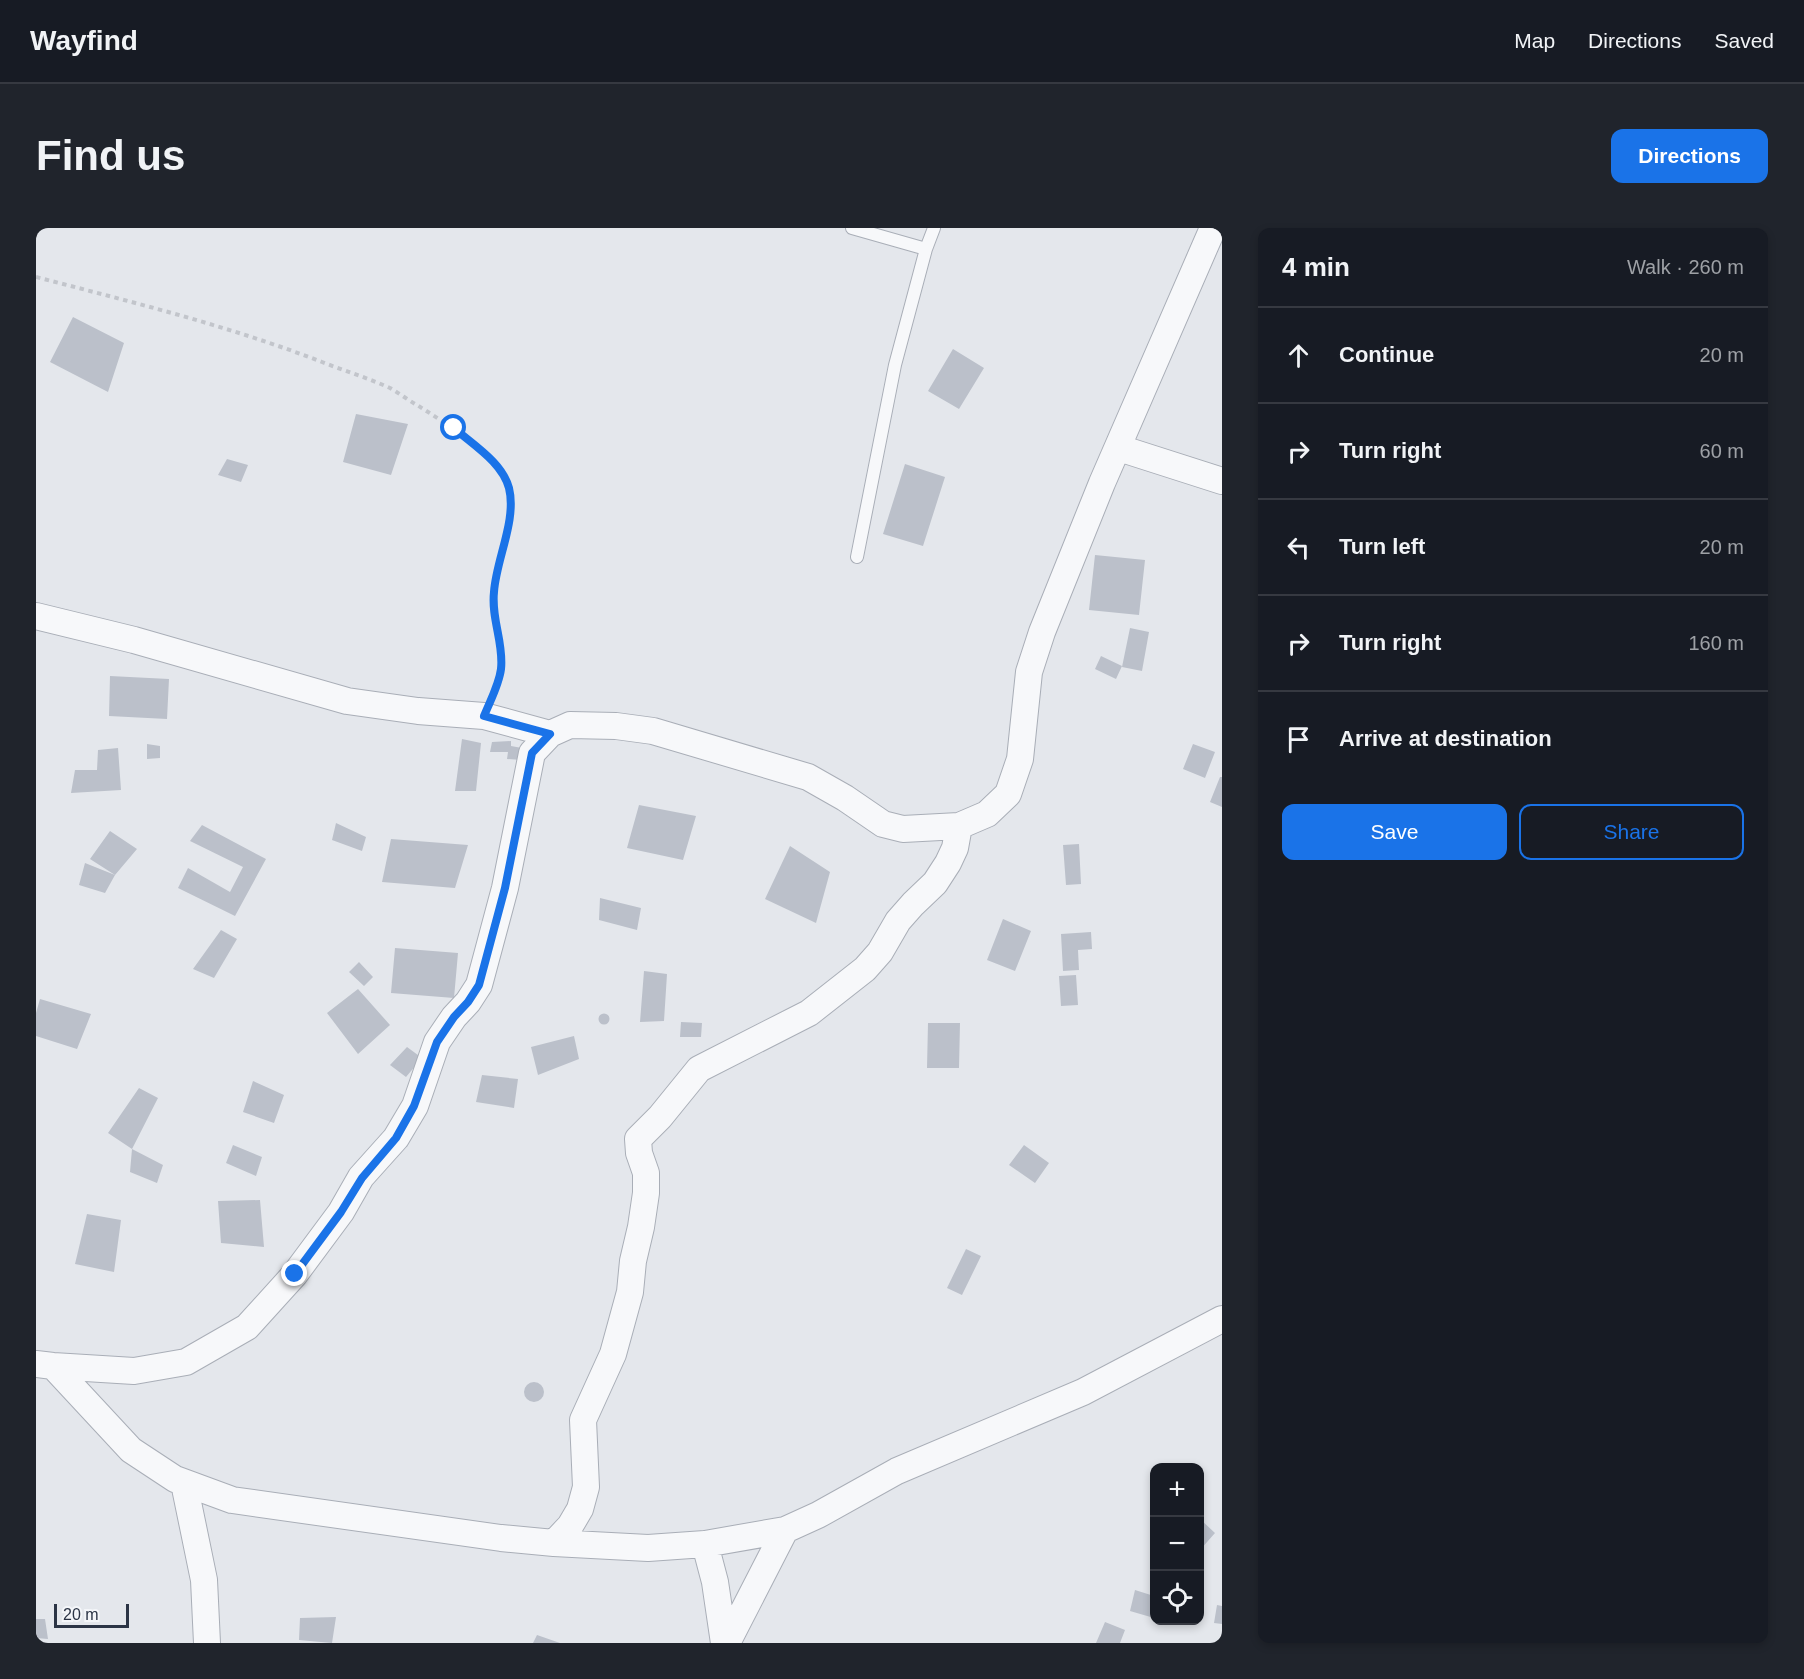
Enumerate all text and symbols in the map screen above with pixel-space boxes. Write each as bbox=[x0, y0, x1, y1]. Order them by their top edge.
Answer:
text: Wayfind bbox=[30, 25, 138, 56]
text: Map bbox=[1514, 29, 1555, 52]
text: Directions bbox=[1588, 29, 1681, 52]
text: Saved bbox=[1714, 29, 1774, 52]
button: Directions bbox=[1611, 129, 1768, 183]
text: Find us bbox=[36, 132, 185, 179]
text: 4 min bbox=[1282, 252, 1350, 282]
text: Walk · 260 m bbox=[1627, 256, 1744, 278]
icon: ahead bbox=[1282, 339, 1315, 372]
text: Continue bbox=[1339, 342, 1434, 367]
text: 20 m bbox=[1700, 344, 1744, 366]
route start bbox=[440, 414, 466, 440]
icon: right bbox=[1282, 435, 1315, 468]
text: Turn right bbox=[1339, 438, 1441, 463]
text: 60 m bbox=[1700, 440, 1744, 462]
icon: left bbox=[1282, 531, 1315, 564]
text: Turn left bbox=[1339, 534, 1425, 559]
text: 20 m bbox=[1700, 536, 1744, 558]
icon: right bbox=[1282, 627, 1315, 660]
text: Turn right bbox=[1339, 630, 1441, 655]
text: 160 m bbox=[1688, 632, 1744, 654]
icon: arrive bbox=[1282, 723, 1315, 756]
text: Arrive at destination bbox=[1339, 726, 1552, 751]
button: Save bbox=[1282, 804, 1507, 860]
button: Share bbox=[1519, 804, 1744, 860]
route end bbox=[281, 1260, 307, 1286]
map controls bbox=[1150, 1463, 1204, 1625]
button: + bbox=[1150, 1463, 1204, 1517]
button: − bbox=[1150, 1517, 1204, 1571]
button: locate bbox=[1150, 1571, 1204, 1625]
scale bar bbox=[54, 1601, 129, 1628]
text: 20 m bbox=[63, 1606, 99, 1623]

